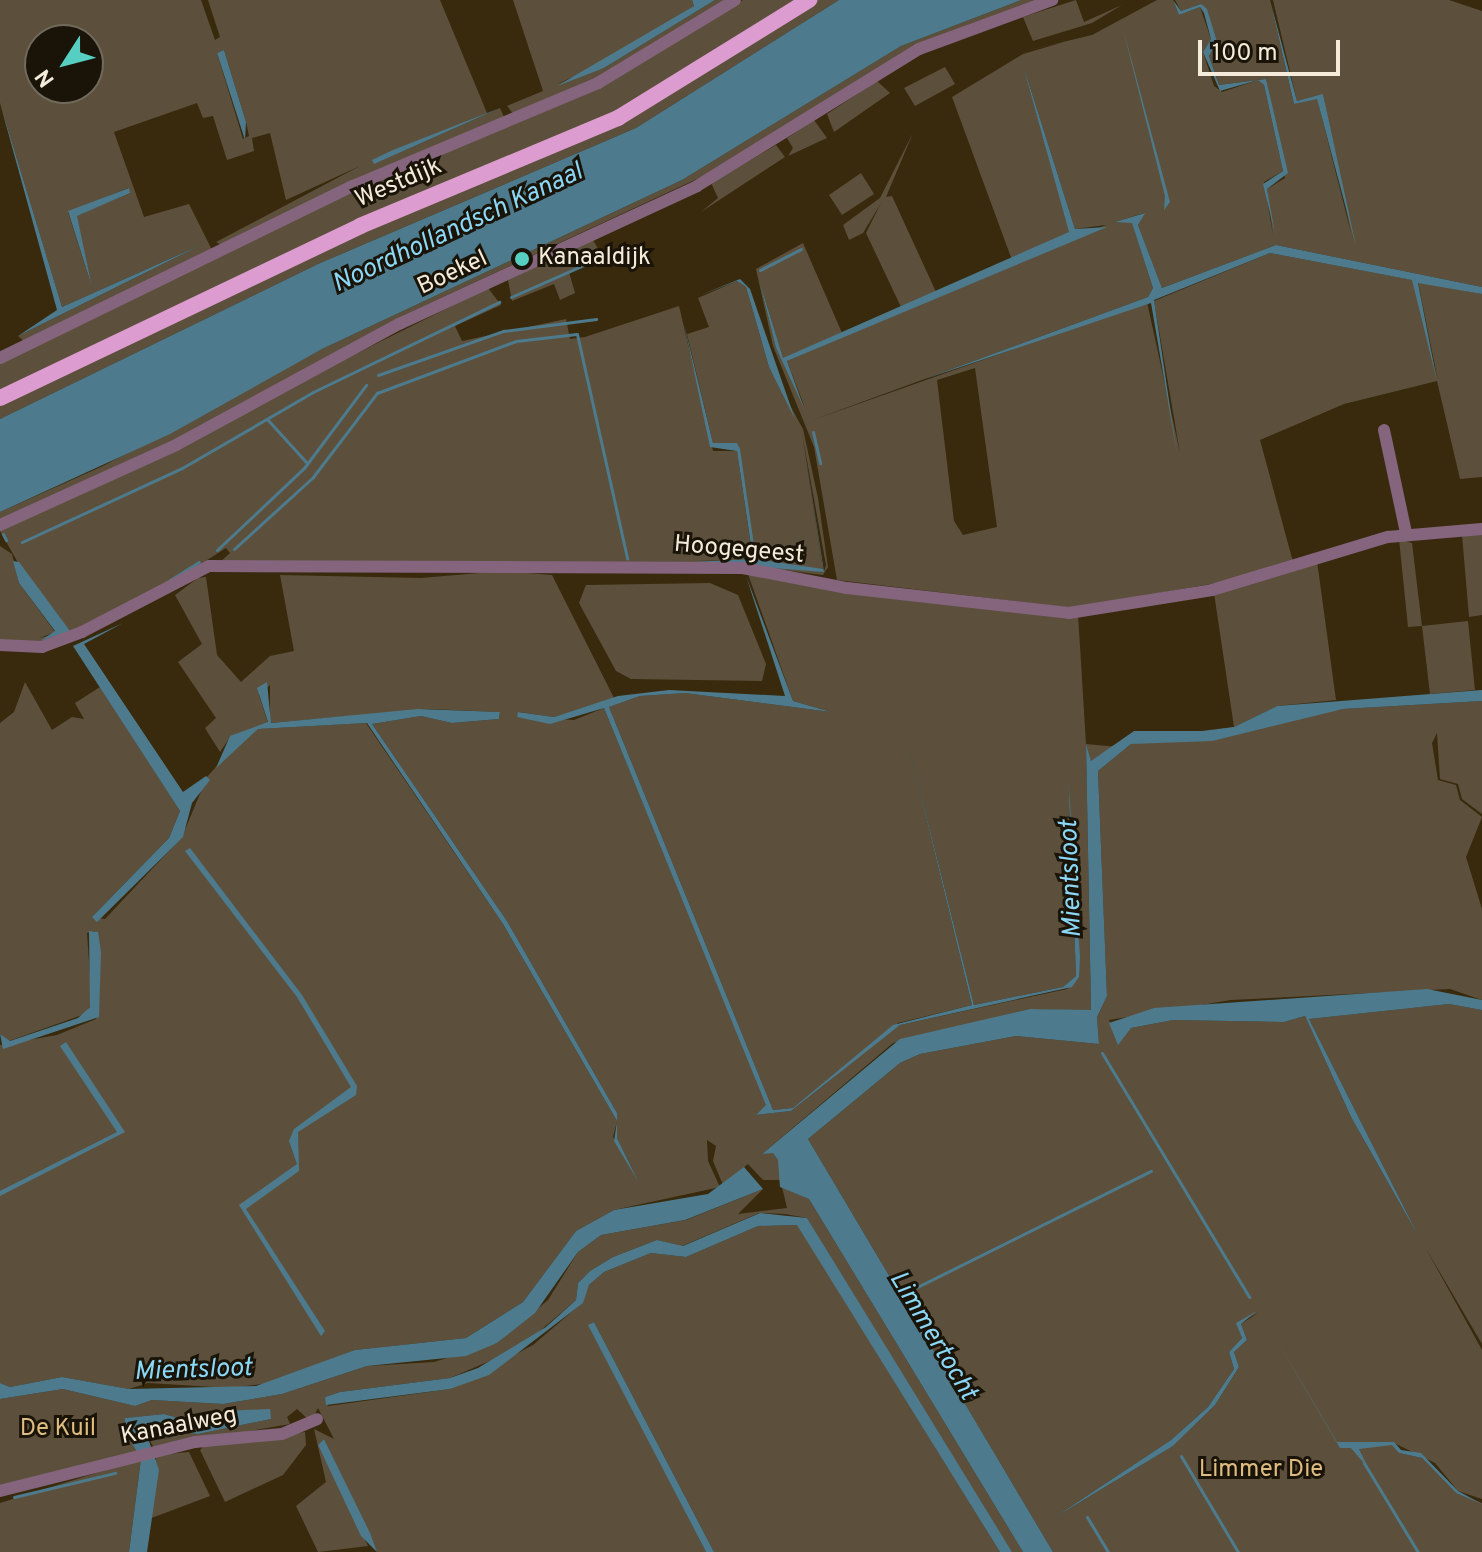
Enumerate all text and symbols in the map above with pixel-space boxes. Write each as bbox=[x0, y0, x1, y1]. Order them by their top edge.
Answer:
north arrow bbox=[24, 24, 104, 104]
scale bar bbox=[1202, 24, 1344, 74]
text: 100 m bbox=[1212, 39, 1278, 69]
text: N bbox=[30, 63, 61, 92]
street label: Westdijk bbox=[351, 153, 447, 215]
water label: Noordhollandsch Kanaal bbox=[328, 157, 588, 301]
street label: Boekel bbox=[413, 245, 493, 303]
place label: Kanaaldijk bbox=[538, 245, 651, 273]
marker: Kanaaldijk bbox=[513, 250, 531, 268]
street label: Hoogegeest bbox=[673, 531, 805, 571]
water label: Mientsloot bbox=[1054, 820, 1090, 938]
water label: Limmertocht bbox=[881, 1266, 983, 1406]
water label: Mientsloot bbox=[134, 1353, 252, 1389]
street label: Kanaalweg bbox=[119, 1402, 239, 1452]
park label: De Kuil bbox=[20, 1416, 96, 1444]
park label: Limmer Die bbox=[1199, 1457, 1323, 1485]

